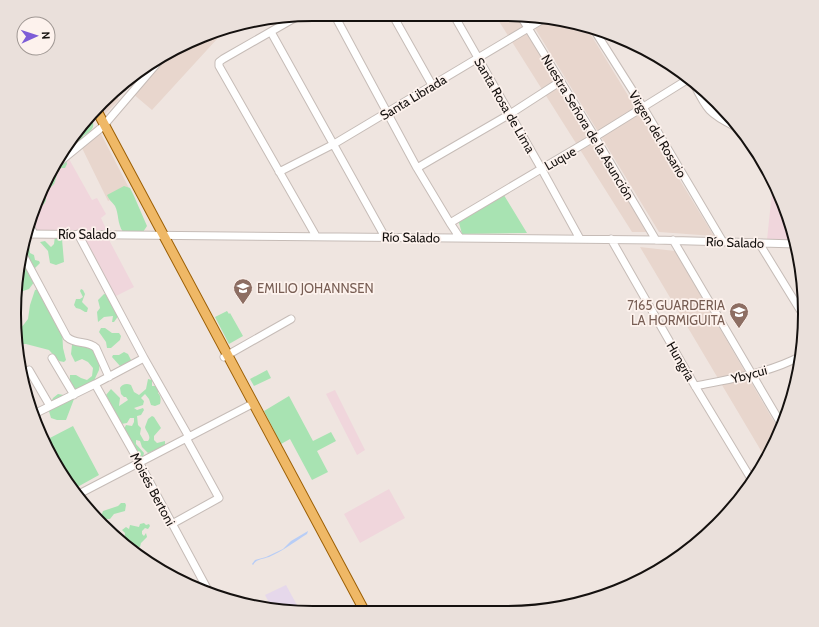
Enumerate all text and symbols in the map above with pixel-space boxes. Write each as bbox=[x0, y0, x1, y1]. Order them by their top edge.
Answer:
north arrow bbox=[16, 16, 56, 56]
text: N bbox=[39, 31, 53, 40]
street label: Nuestra Señora de la Asunción bbox=[538, 51, 638, 203]
street label: Santa Rosa de Lima bbox=[471, 54, 539, 156]
street label: Santa Librada bbox=[377, 71, 450, 123]
street label: Virgen del Rosario bbox=[626, 88, 690, 180]
street label: Luque bbox=[541, 142, 579, 173]
street label: Río Salado bbox=[58, 226, 116, 242]
street label: Río Salado bbox=[382, 228, 440, 246]
street label: Río Salado bbox=[706, 233, 764, 251]
school or university icon: EMILIO JOHANNSEN bbox=[232, 277, 254, 305]
place label: EMILIO JOHANNSEN bbox=[257, 280, 374, 296]
place label: 7165 GUARDERIA LA HORMIGUITA bbox=[627, 297, 725, 328]
school or university icon: 7165 GUARDERIA LA HORMIGUITA bbox=[728, 301, 750, 329]
street label: Hungría bbox=[663, 339, 699, 384]
street label: Ybycui bbox=[728, 362, 769, 387]
street label: Moisés Bertoni bbox=[127, 450, 179, 528]

